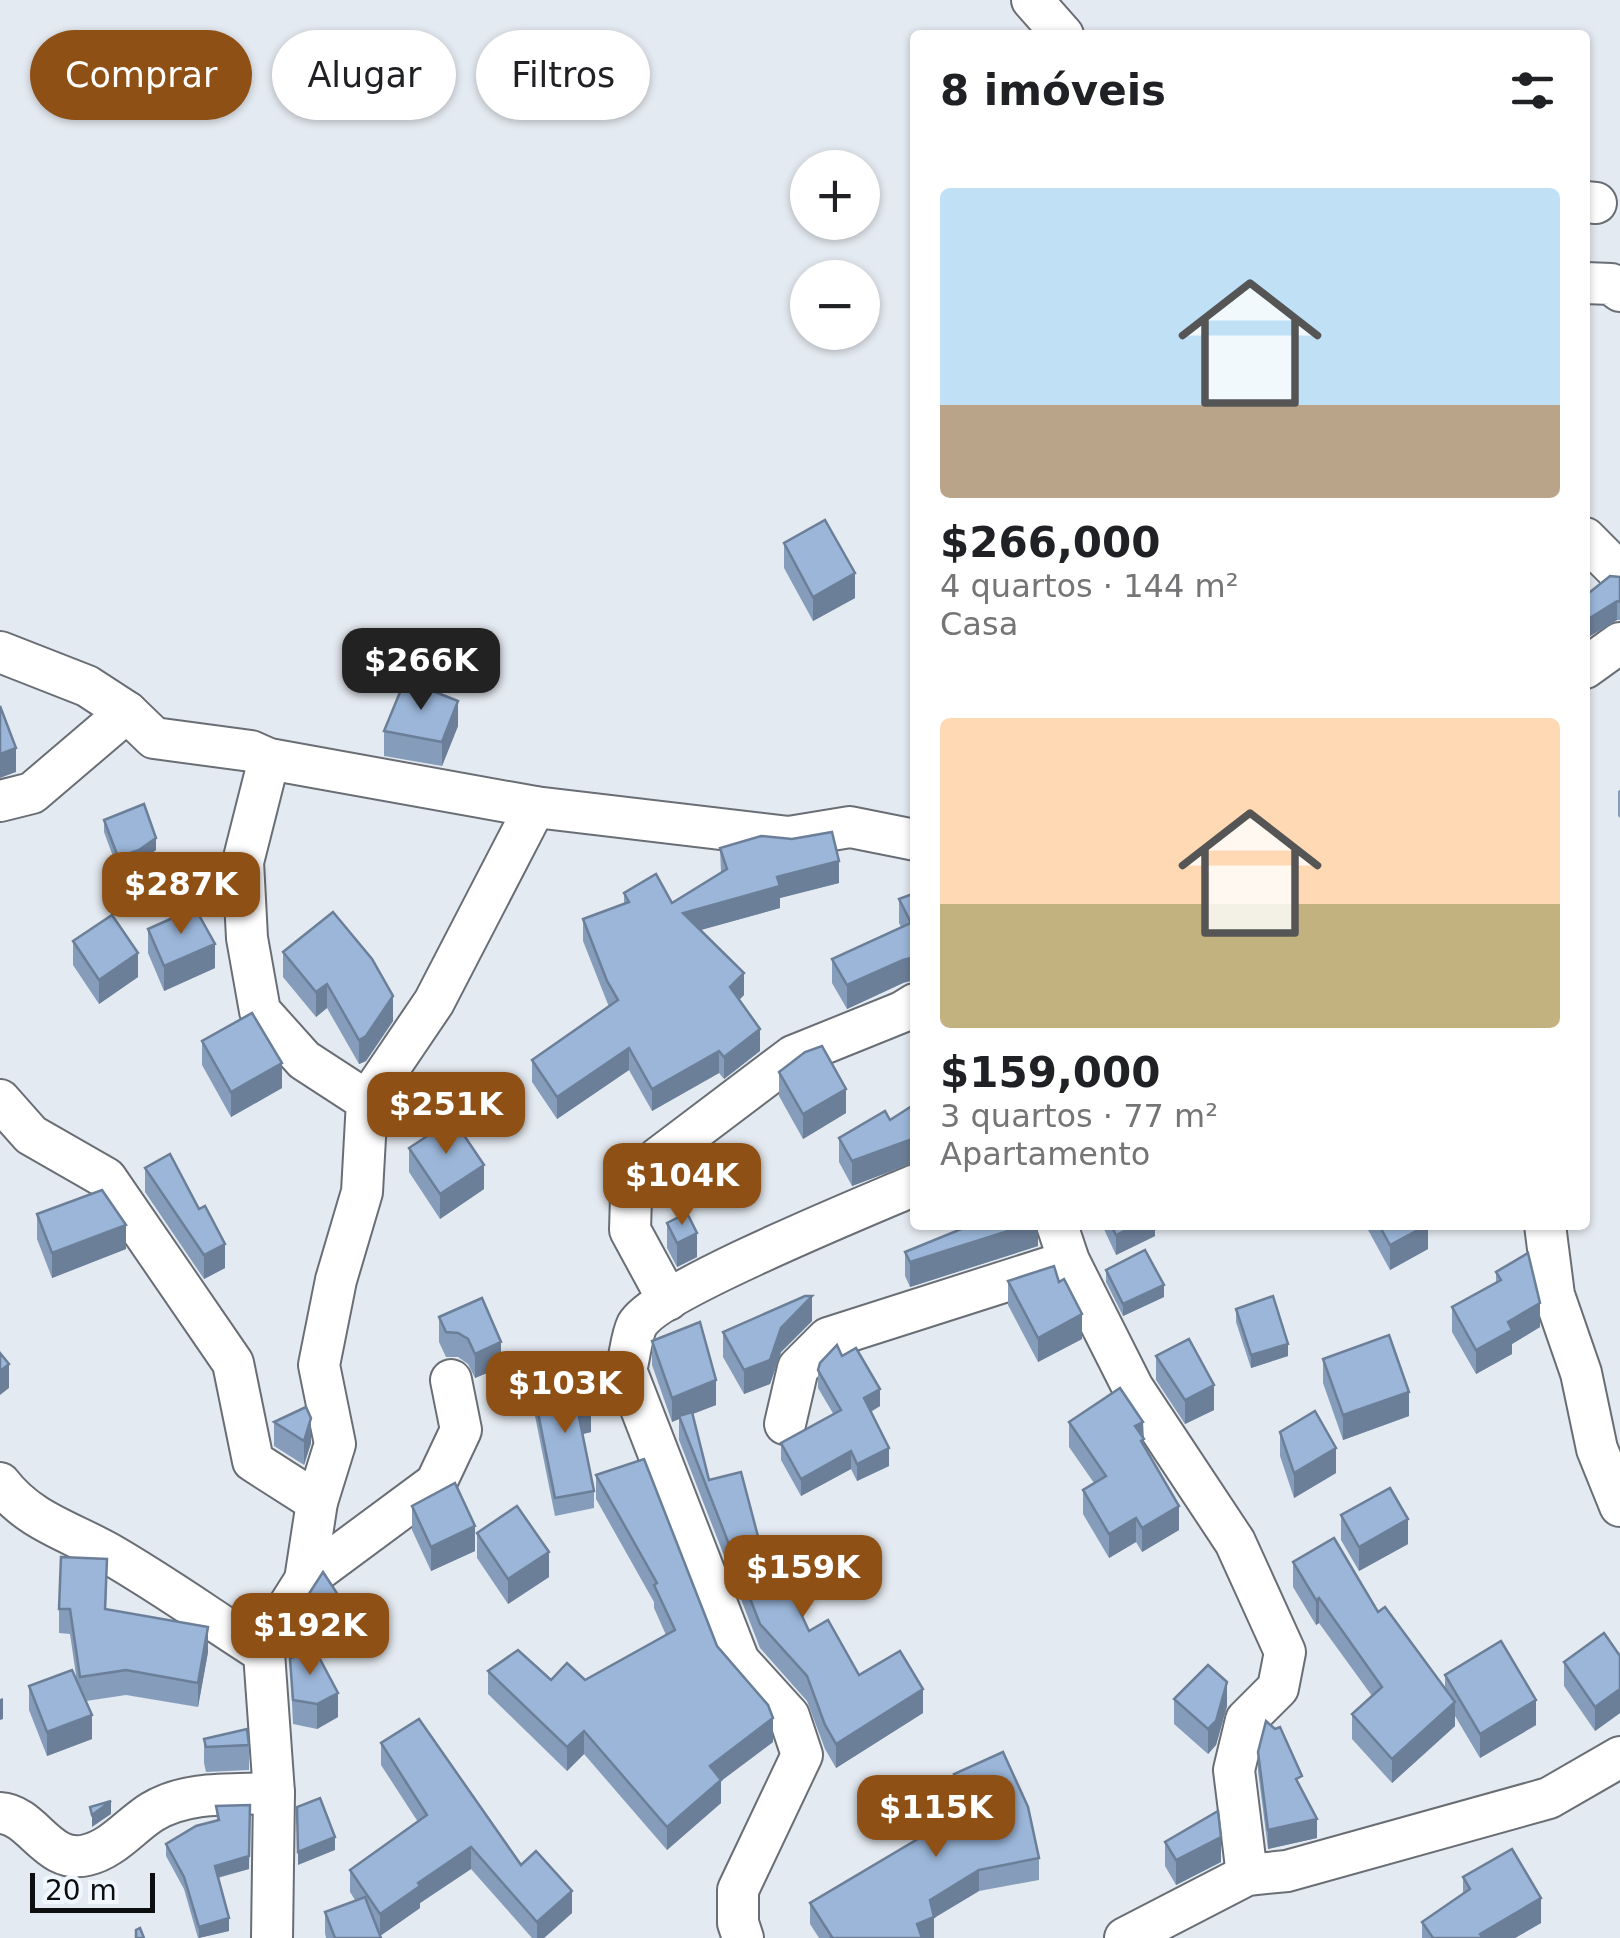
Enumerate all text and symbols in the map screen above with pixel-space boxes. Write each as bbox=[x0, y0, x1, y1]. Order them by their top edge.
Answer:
chip: Comprar bbox=[30, 30, 252, 120]
chip: Alugar bbox=[272, 30, 456, 120]
chip: Filtros bbox=[476, 30, 650, 120]
icon: filters bbox=[1505, 63, 1560, 118]
text: 8 imóveis bbox=[940, 66, 1166, 115]
map controls bbox=[790, 150, 880, 350]
button: + bbox=[790, 150, 880, 240]
icon: home bbox=[1160, 253, 1340, 433]
button: − bbox=[790, 260, 880, 350]
text: $266,000 bbox=[940, 518, 1161, 567]
text: 4 quartos · 144 m² bbox=[940, 567, 1238, 605]
text: Casa bbox=[940, 605, 1018, 643]
pin: $266K bbox=[351, 628, 491, 713]
text: $266K bbox=[364, 641, 478, 679]
icon: home bbox=[1160, 783, 1340, 963]
pin: $287K bbox=[111, 852, 251, 937]
text: $287K bbox=[124, 865, 238, 903]
text: $159,000 bbox=[940, 1048, 1161, 1097]
pin: $251K bbox=[376, 1072, 516, 1157]
text: $251K bbox=[389, 1085, 503, 1123]
text: 3 quartos · 77 m² bbox=[940, 1097, 1218, 1135]
text: Apartamento bbox=[940, 1135, 1150, 1173]
pin: $104K bbox=[612, 1143, 752, 1228]
text: $104K bbox=[625, 1156, 739, 1194]
pin: $103K bbox=[495, 1351, 635, 1436]
text: $103K bbox=[508, 1364, 622, 1402]
pin: $159K bbox=[733, 1535, 873, 1620]
text: $159K bbox=[746, 1548, 860, 1586]
pin: $192K bbox=[240, 1593, 380, 1678]
text: $192K bbox=[253, 1606, 367, 1644]
pin: $115K bbox=[866, 1775, 1006, 1860]
text: $115K bbox=[879, 1788, 993, 1826]
scale bar bbox=[30, 1868, 155, 1912]
text: 20 m bbox=[45, 1874, 117, 1907]

